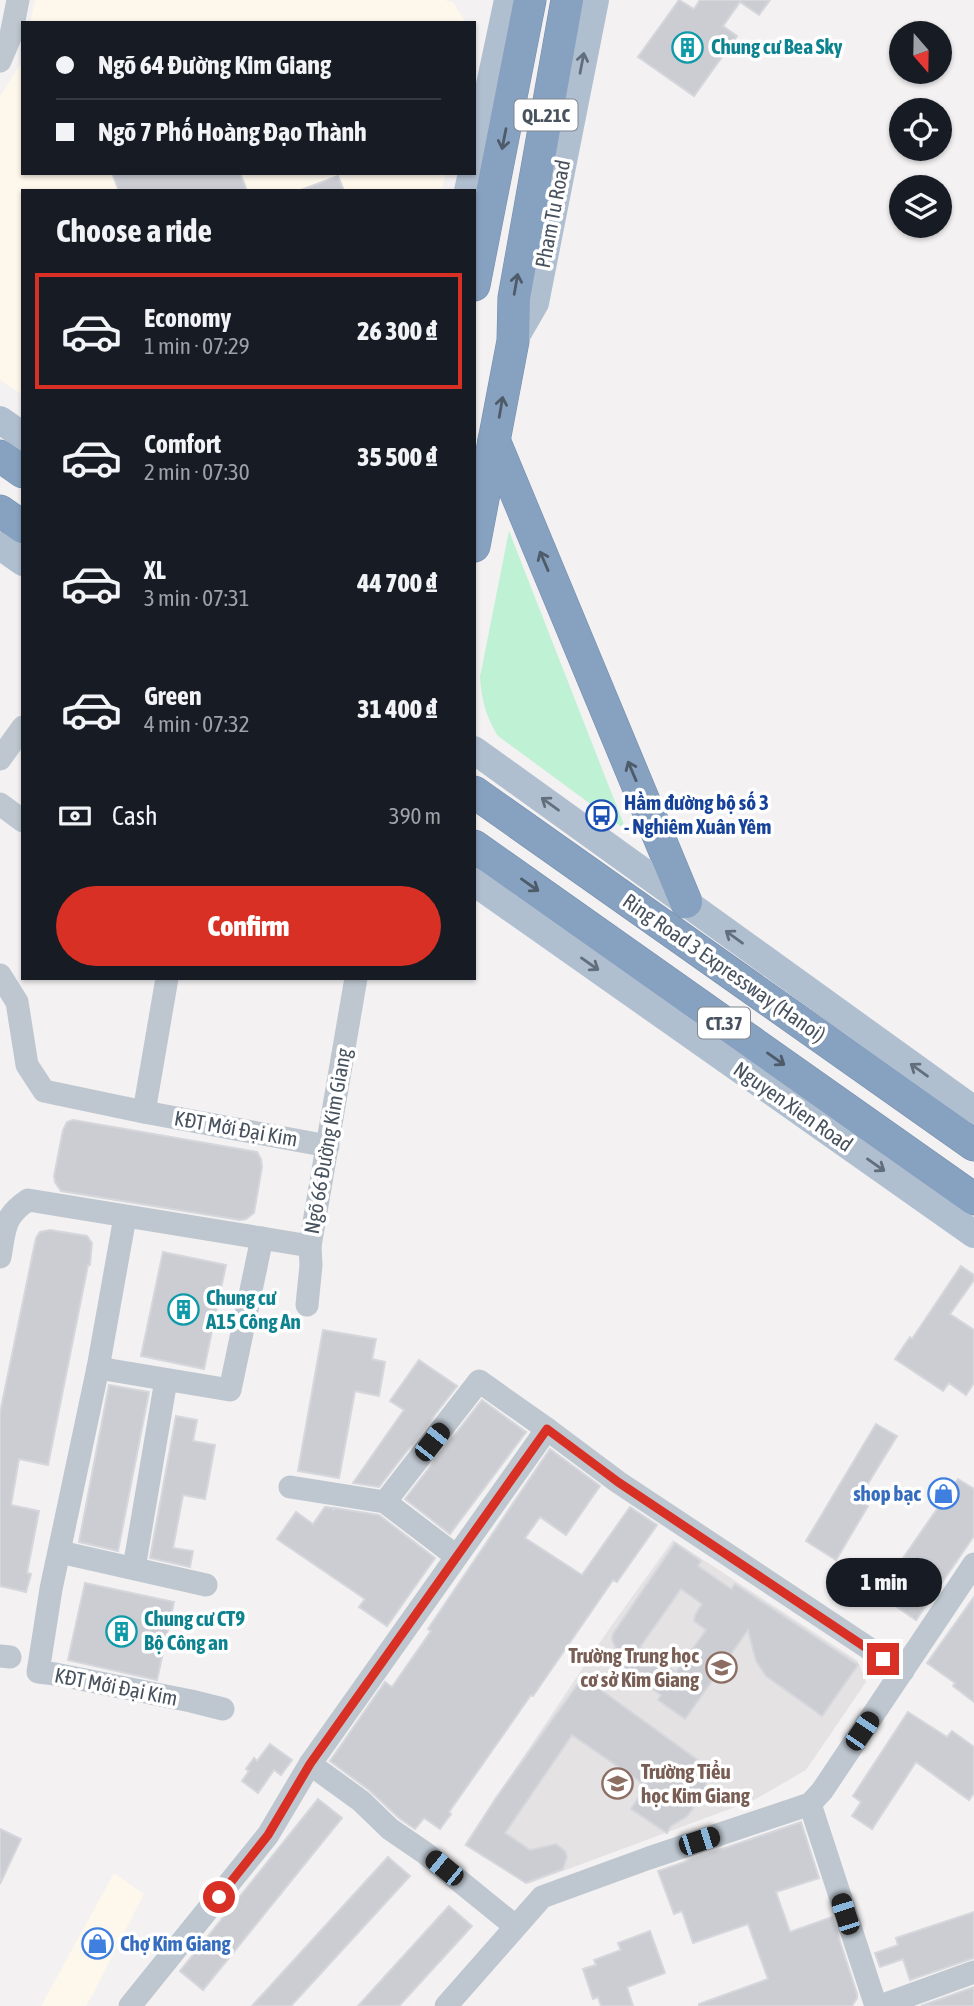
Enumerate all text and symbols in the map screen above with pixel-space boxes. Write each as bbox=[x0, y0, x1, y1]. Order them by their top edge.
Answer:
north arrow bbox=[889, 21, 952, 84]
map controls bbox=[889, 21, 952, 238]
building icon: Chung cư Bea Sky bbox=[671, 30, 705, 64]
place label: Chung cư Bea Sky bbox=[711, 34, 843, 58]
text: Ngõ 64 Đường Kim Giang bbox=[98, 50, 331, 80]
one-way arrow bbox=[576, 52, 590, 74]
button: locate bbox=[889, 98, 952, 161]
road number: QL.21C bbox=[514, 99, 578, 130]
text: Ngõ 7 Phố Hoàng Đạo Thành bbox=[98, 117, 367, 147]
one-way arrow bbox=[496, 127, 510, 150]
street label: Pham Tu Road bbox=[530, 158, 574, 270]
button: layers bbox=[889, 175, 952, 238]
text: Choose a ride bbox=[56, 212, 212, 249]
one-way arrow bbox=[510, 273, 523, 296]
icon: car bbox=[60, 300, 123, 363]
text: Economy bbox=[144, 303, 231, 333]
text: 26 300 ₫ bbox=[357, 316, 437, 346]
text: 1 min · 07:29 bbox=[144, 333, 250, 359]
one-way arrow bbox=[494, 396, 508, 419]
icon: car bbox=[60, 426, 123, 489]
text: Comfort bbox=[144, 429, 221, 459]
text: 35 500 ₫ bbox=[357, 442, 437, 472]
text: 2 min · 07:30 bbox=[144, 459, 250, 485]
one-way arrow bbox=[537, 551, 550, 572]
icon: car bbox=[60, 552, 123, 615]
text: XL bbox=[144, 555, 166, 585]
text: 44 700 ₫ bbox=[357, 568, 437, 598]
text: 3 min · 07:31 bbox=[144, 585, 250, 611]
icon: car bbox=[60, 678, 123, 741]
text: Green bbox=[144, 681, 202, 711]
text: 31 400 ₫ bbox=[357, 694, 437, 724]
text: 4 min · 07:32 bbox=[144, 711, 250, 737]
one-way arrow bbox=[624, 761, 637, 782]
place label: Hầm đường bộ số 3 - Nghiêm Xuân Yêm bbox=[624, 790, 771, 838]
icon: cash bbox=[56, 797, 94, 835]
one-way arrow bbox=[541, 797, 560, 811]
bus stop icon: Hầm đường bộ số 3 - Nghiêm Xuân Yêm bbox=[584, 798, 618, 832]
text: Cash bbox=[112, 801, 158, 831]
text: 390 m bbox=[389, 803, 441, 829]
one-way arrow bbox=[520, 878, 539, 892]
button: Confirm bbox=[56, 886, 441, 966]
street label: Ring Road 3 Expressway (Hanoi) bbox=[619, 888, 830, 1046]
one-way arrow bbox=[725, 930, 744, 944]
one-way arrow bbox=[580, 957, 599, 971]
road number: CT.37 bbox=[698, 1007, 750, 1038]
street label: Ngõ 66 Đường Kim Giang bbox=[299, 1046, 355, 1236]
one-way arrow bbox=[766, 1052, 785, 1066]
street label: Nguyen Xien Road bbox=[730, 1056, 858, 1156]
one-way arrow bbox=[910, 1063, 929, 1077]
street label: KĐT Mới Đại Kim bbox=[173, 1105, 300, 1151]
one-way arrow bbox=[866, 1158, 885, 1172]
place label: Chung cư A15 Công An bbox=[205, 1285, 301, 1333]
building icon: Chung cư A15 Công An bbox=[166, 1293, 200, 1327]
car bbox=[411, 1419, 454, 1465]
shop icon: shop bạc bbox=[927, 1477, 961, 1511]
place label: shop bạc bbox=[853, 1481, 921, 1505]
callout: 1 min bbox=[825, 1558, 941, 1606]
text: 1 min bbox=[861, 1569, 907, 1595]
place label: Chung cư CT9 Bộ Công an bbox=[144, 1606, 245, 1654]
building icon: Chung cư CT9 Bộ Công an bbox=[104, 1614, 138, 1648]
place label: Trường Trung học cơ sở Kim Giang bbox=[569, 1643, 700, 1691]
route end bbox=[867, 1643, 899, 1675]
school or university icon: Trường Trung học cơ sở Kim Giang bbox=[705, 1651, 739, 1685]
street label: KĐT Mới Đại Kim bbox=[53, 1662, 180, 1710]
car bbox=[842, 1708, 883, 1754]
place label: Trường Tiểu học Kim Giang bbox=[641, 1759, 751, 1807]
school or university icon: Trường Tiểu học Kim Giang bbox=[601, 1767, 635, 1801]
car bbox=[676, 1825, 723, 1857]
car bbox=[422, 1847, 467, 1889]
route start bbox=[203, 1881, 235, 1913]
car bbox=[829, 1891, 862, 1937]
shop icon: Chợ Kim Giang bbox=[80, 1927, 114, 1961]
place label: Chợ Kim Giang bbox=[120, 1931, 231, 1955]

